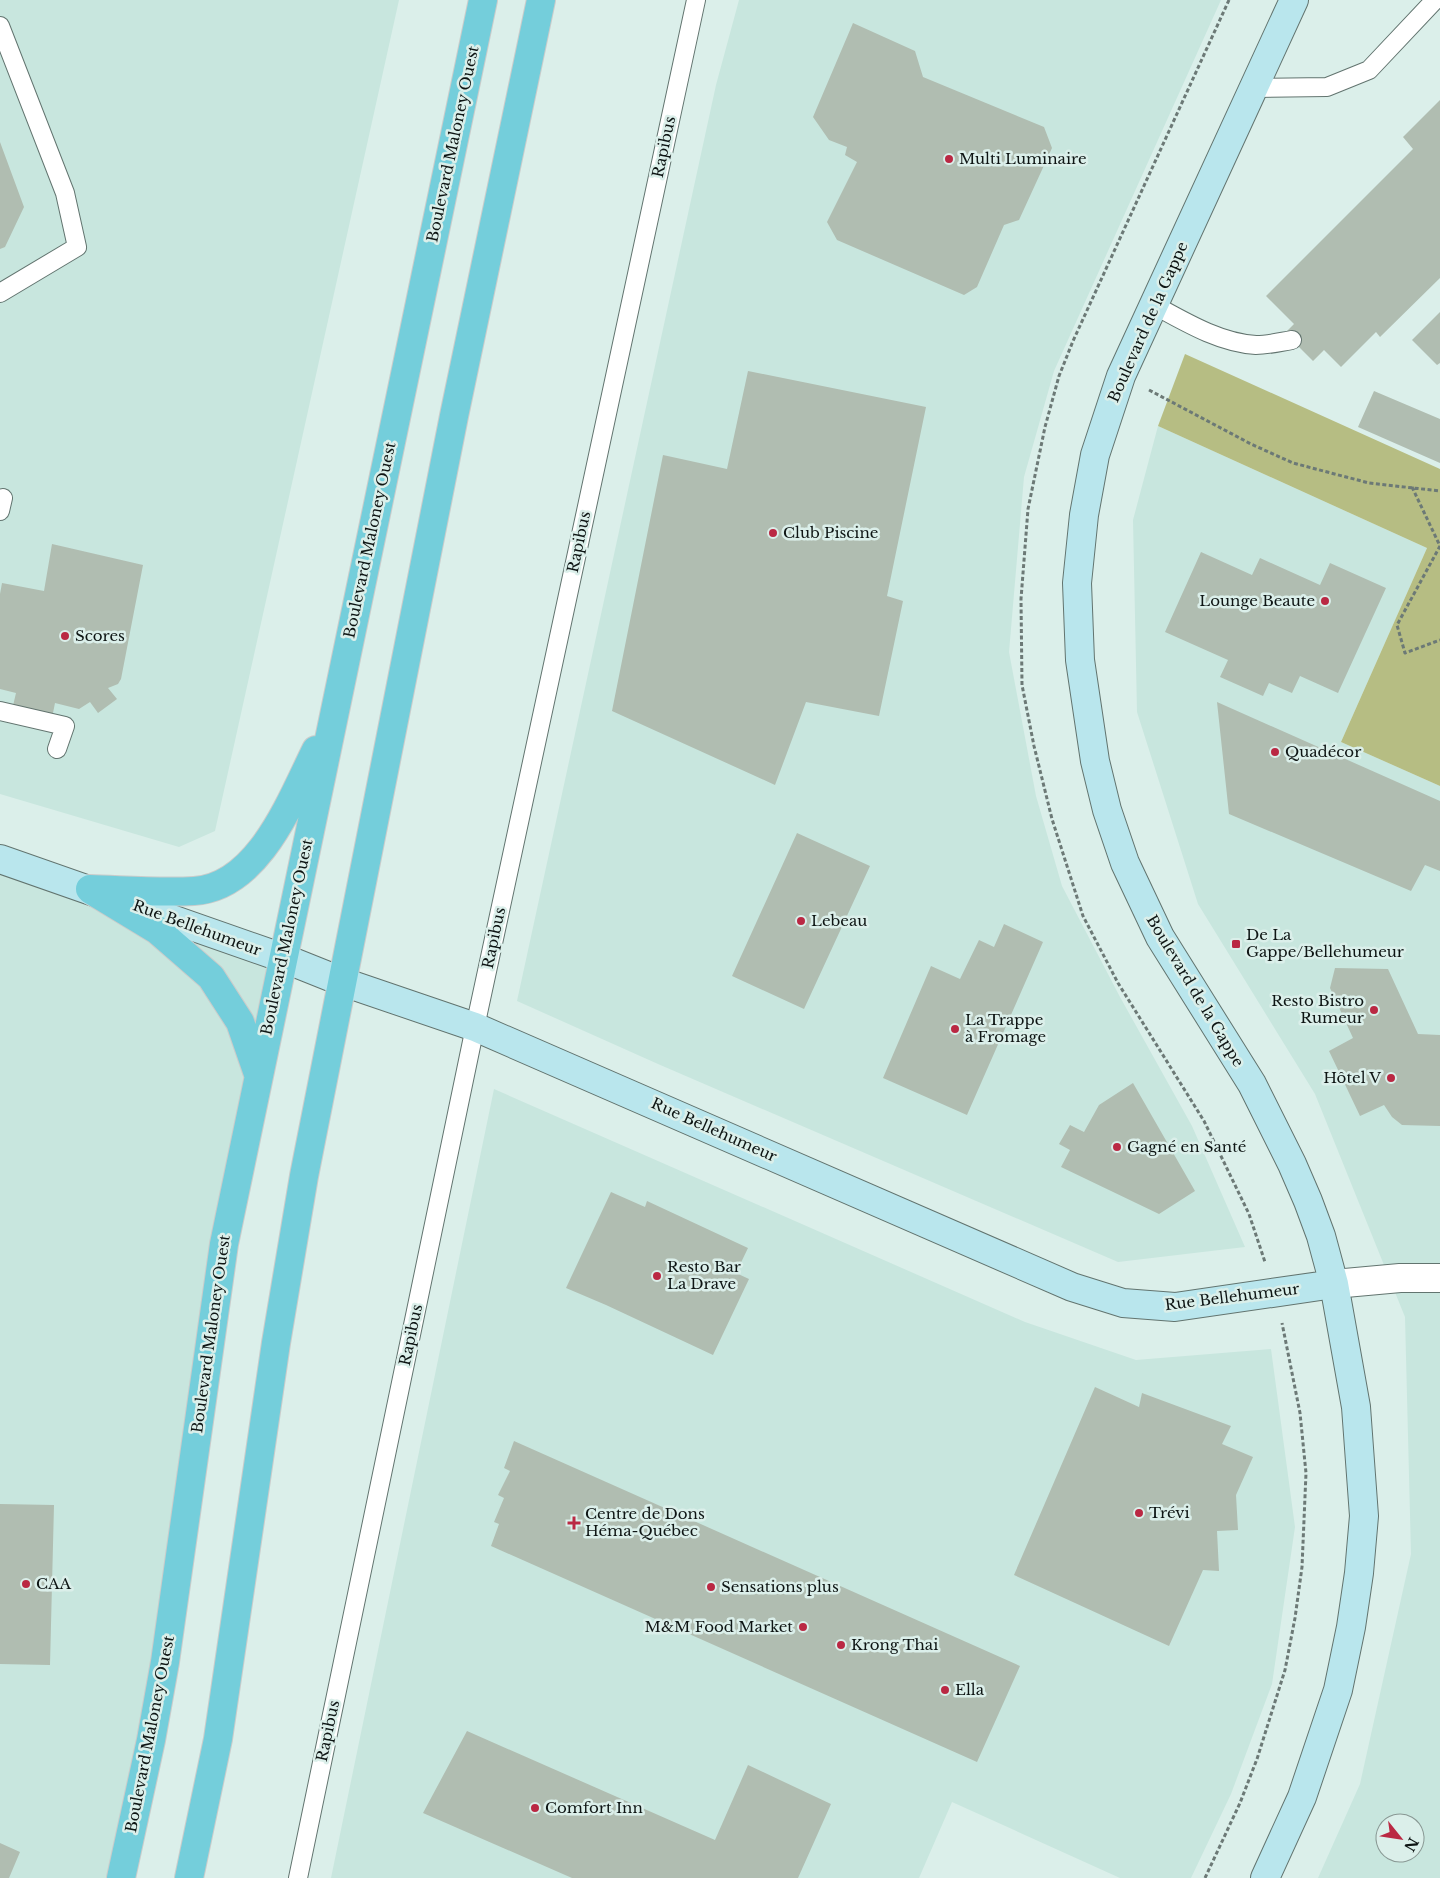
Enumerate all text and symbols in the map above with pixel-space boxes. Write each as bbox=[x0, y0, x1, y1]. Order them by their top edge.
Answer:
street label: Boulevard Maloney Ouest bbox=[422, 44, 483, 244]
street label: Rapibus bbox=[648, 114, 679, 179]
place label: Multi Luminaire bbox=[959, 149, 1087, 168]
marker: Multi Luminaire bbox=[943, 153, 955, 165]
street label: Boulevard de la Gappe bbox=[1103, 238, 1192, 405]
street label: Boulevard Maloney Ouest bbox=[339, 440, 400, 640]
street label: Rapibus bbox=[563, 509, 594, 574]
place label: Club Piscine bbox=[783, 523, 878, 542]
marker: Club Piscine bbox=[767, 527, 779, 539]
place label: Lounge Beaute bbox=[1199, 591, 1315, 610]
marker: Lounge Beaute bbox=[1319, 595, 1331, 607]
place label: Scores bbox=[75, 626, 125, 645]
marker: Scores bbox=[59, 630, 71, 642]
place label: Quadécor bbox=[1285, 742, 1362, 761]
marker: Quadécor bbox=[1269, 746, 1281, 758]
street label: Boulevard Maloney Ouest bbox=[256, 837, 317, 1037]
street label: Rue Bellehumeur bbox=[130, 895, 265, 960]
street label: Rapibus bbox=[478, 905, 509, 970]
place label: Lebeau bbox=[811, 911, 867, 930]
street label: Boulevard de la Gappe bbox=[1142, 911, 1248, 1070]
marker: Lebeau bbox=[795, 915, 807, 927]
place label: De La Gappe/Bellehumeur bbox=[1246, 925, 1405, 961]
marker: De La Gappe/Bellehumeur bbox=[1230, 938, 1242, 950]
place label: Resto Bistro Rumeur bbox=[1271, 991, 1365, 1027]
marker: Resto Bistro Rumeur bbox=[1368, 1004, 1380, 1016]
place label: La Trappe à Fromage bbox=[965, 1010, 1046, 1046]
marker: La Trappe à Fromage bbox=[949, 1023, 961, 1035]
place label: Hôtel V bbox=[1323, 1068, 1381, 1087]
marker: Hôtel V bbox=[1385, 1072, 1397, 1084]
street label: Rue Bellehumeur bbox=[648, 1093, 781, 1166]
place label: Gagné en Santé bbox=[1127, 1137, 1246, 1156]
marker: Gagné en Santé bbox=[1111, 1141, 1123, 1153]
street label: Boulevard Maloney Ouest bbox=[187, 1233, 234, 1434]
place label: Resto Bar La Drave bbox=[667, 1257, 742, 1293]
marker: Resto Bar La Drave bbox=[651, 1270, 663, 1282]
street label: Rue Bellehumeur bbox=[1164, 1279, 1301, 1314]
street label: Rapibus bbox=[395, 1302, 426, 1367]
place label: Trévi bbox=[1149, 1503, 1190, 1522]
place label: Centre de Dons Héma-Québec bbox=[585, 1504, 705, 1540]
marker: Trévi bbox=[1133, 1507, 1145, 1519]
marker: Centre de Dons Héma-Québec bbox=[567, 1516, 581, 1530]
place label: CAA bbox=[36, 1574, 72, 1593]
place label: Sensations plus bbox=[721, 1577, 839, 1596]
marker: CAA bbox=[20, 1578, 32, 1590]
marker: Sensations plus bbox=[705, 1581, 717, 1593]
place label: M&M Food Market bbox=[645, 1617, 793, 1636]
marker: M&M Food Market bbox=[797, 1621, 809, 1633]
street label: Boulevard Maloney Ouest bbox=[121, 1634, 178, 1834]
place label: Krong Thai bbox=[851, 1635, 938, 1654]
marker: Krong Thai bbox=[835, 1639, 847, 1651]
place label: Ella bbox=[955, 1680, 985, 1699]
marker: Ella bbox=[939, 1684, 951, 1696]
street label: Rapibus bbox=[312, 1698, 343, 1763]
place label: Comfort Inn bbox=[545, 1798, 643, 1817]
marker: Comfort Inn bbox=[529, 1802, 541, 1814]
north arrow bbox=[1375, 1813, 1425, 1863]
text: N bbox=[1400, 1834, 1422, 1855]

